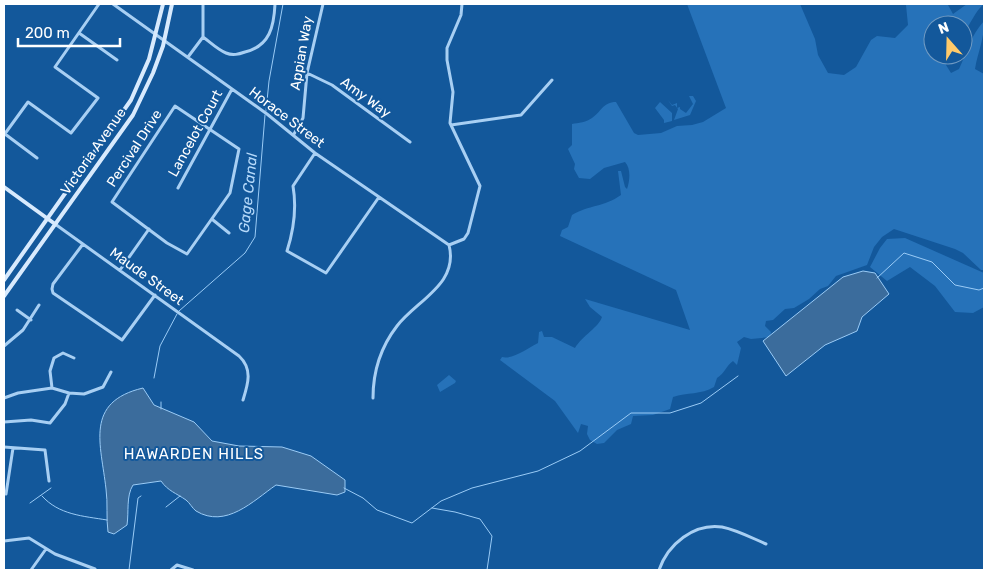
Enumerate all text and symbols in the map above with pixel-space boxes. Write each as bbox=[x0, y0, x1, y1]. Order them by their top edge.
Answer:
street label: Appian Way bbox=[287, 14, 316, 92]
scale bar bbox=[18, 15, 120, 47]
north arrow bbox=[923, 15, 973, 65]
text: N bbox=[936, 19, 951, 38]
text: 200 m bbox=[25, 24, 70, 42]
street label: Amy Way bbox=[337, 73, 395, 122]
street label: Horace Street bbox=[245, 83, 328, 152]
street label: Lancelot Court bbox=[165, 86, 227, 180]
street label: Victoria Avenue bbox=[57, 104, 130, 198]
street label: Percival Drive bbox=[103, 106, 166, 190]
water label: Gage Canal bbox=[235, 152, 261, 234]
street label: Maude Street bbox=[106, 244, 187, 309]
district label: HAWARDEN HILLS bbox=[124, 445, 264, 463]

